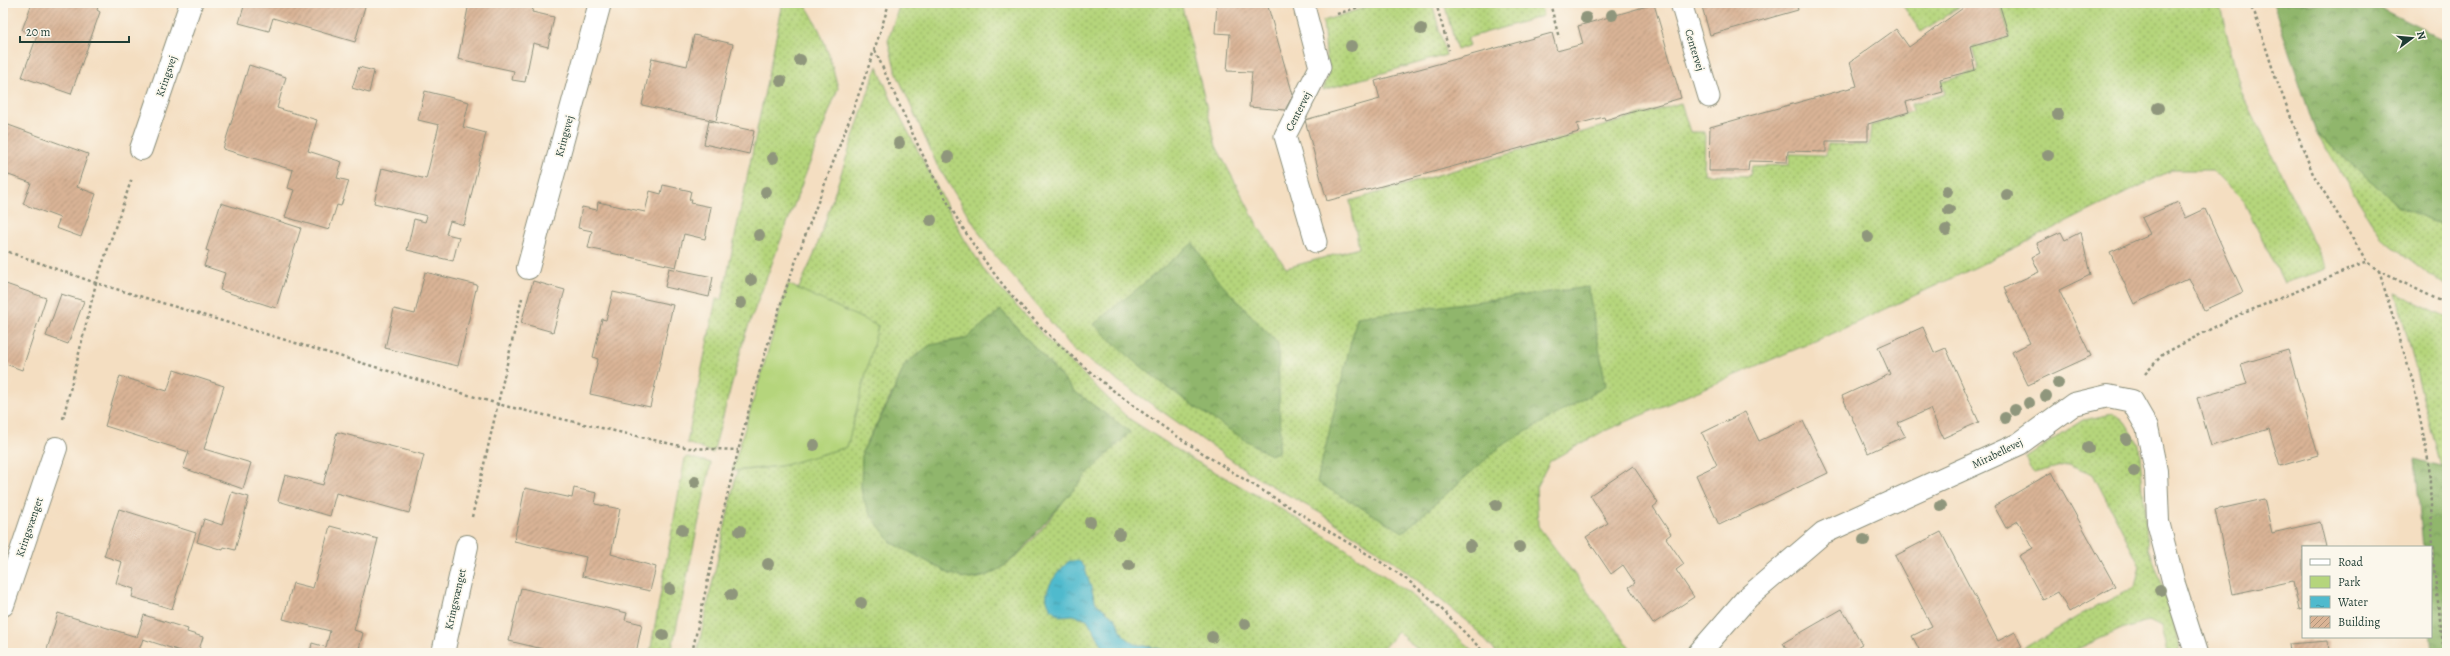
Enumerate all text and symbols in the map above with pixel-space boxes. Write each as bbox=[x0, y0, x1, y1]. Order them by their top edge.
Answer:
scale bar bbox=[20, 18, 129, 44]
north arrow bbox=[2392, 18, 2432, 58]
text: 20 m bbox=[26, 24, 50, 40]
street label: Centervej bbox=[1681, 27, 1708, 73]
text: N bbox=[2413, 29, 2429, 41]
street label: Kringsvej bbox=[152, 54, 180, 99]
street label: Centervej bbox=[1282, 89, 1315, 134]
street label: Kringsvej bbox=[552, 114, 577, 159]
street label: Mirabellevej bbox=[1969, 435, 2025, 472]
street label: Kringsvænget bbox=[12, 495, 47, 559]
legend bbox=[2302, 546, 2432, 638]
text: Road bbox=[2338, 554, 2364, 570]
street label: Kringsvænget bbox=[441, 567, 470, 631]
text: Park bbox=[2338, 574, 2361, 590]
text: Water bbox=[2337, 594, 2368, 610]
text: Building bbox=[2338, 614, 2380, 630]

